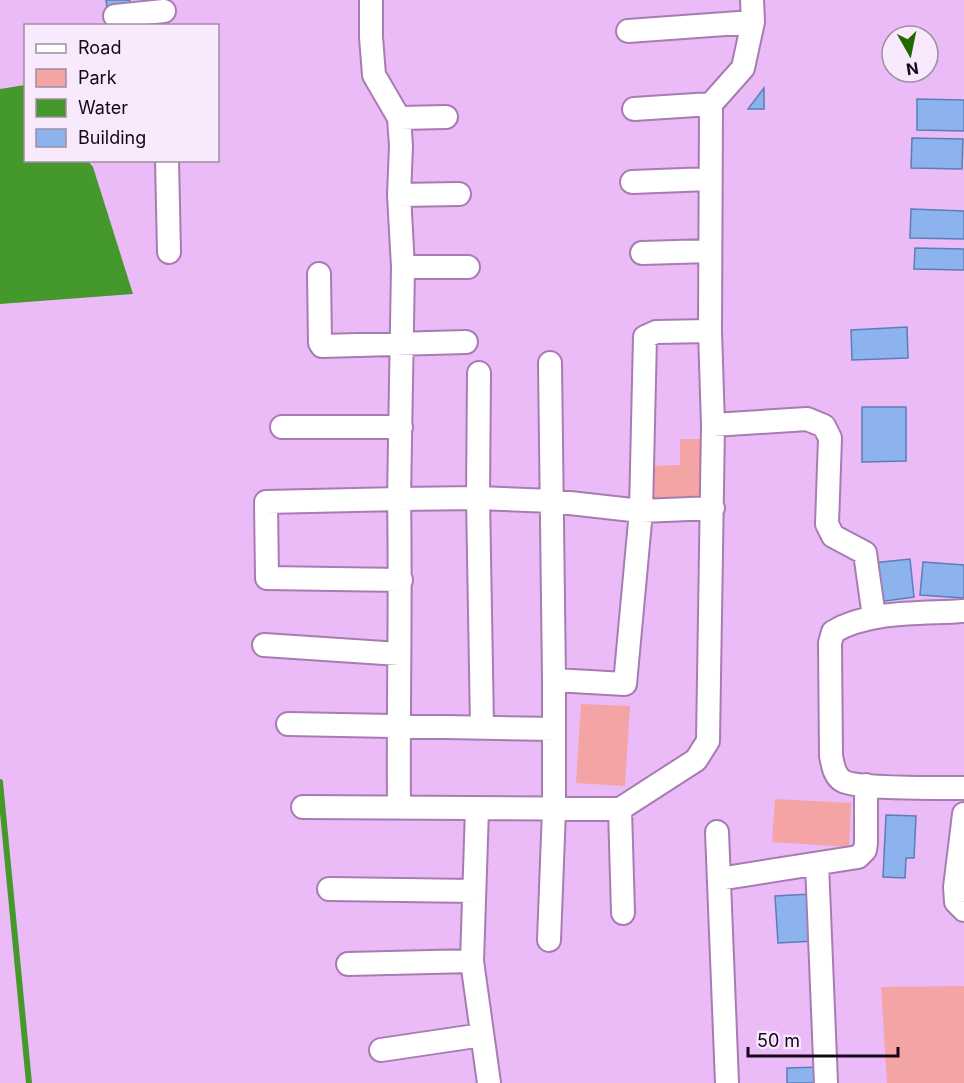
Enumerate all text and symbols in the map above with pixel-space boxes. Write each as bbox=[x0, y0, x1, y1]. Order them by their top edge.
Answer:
legend bbox=[24, 24, 219, 162]
north arrow bbox=[880, 24, 940, 84]
text: Road bbox=[78, 37, 121, 58]
text: N bbox=[905, 58, 920, 80]
text: Park bbox=[78, 67, 117, 88]
text: Water bbox=[78, 97, 128, 118]
text: Building bbox=[78, 127, 146, 148]
scale bar bbox=[748, 1020, 898, 1058]
text: 50 m bbox=[757, 1030, 800, 1051]

